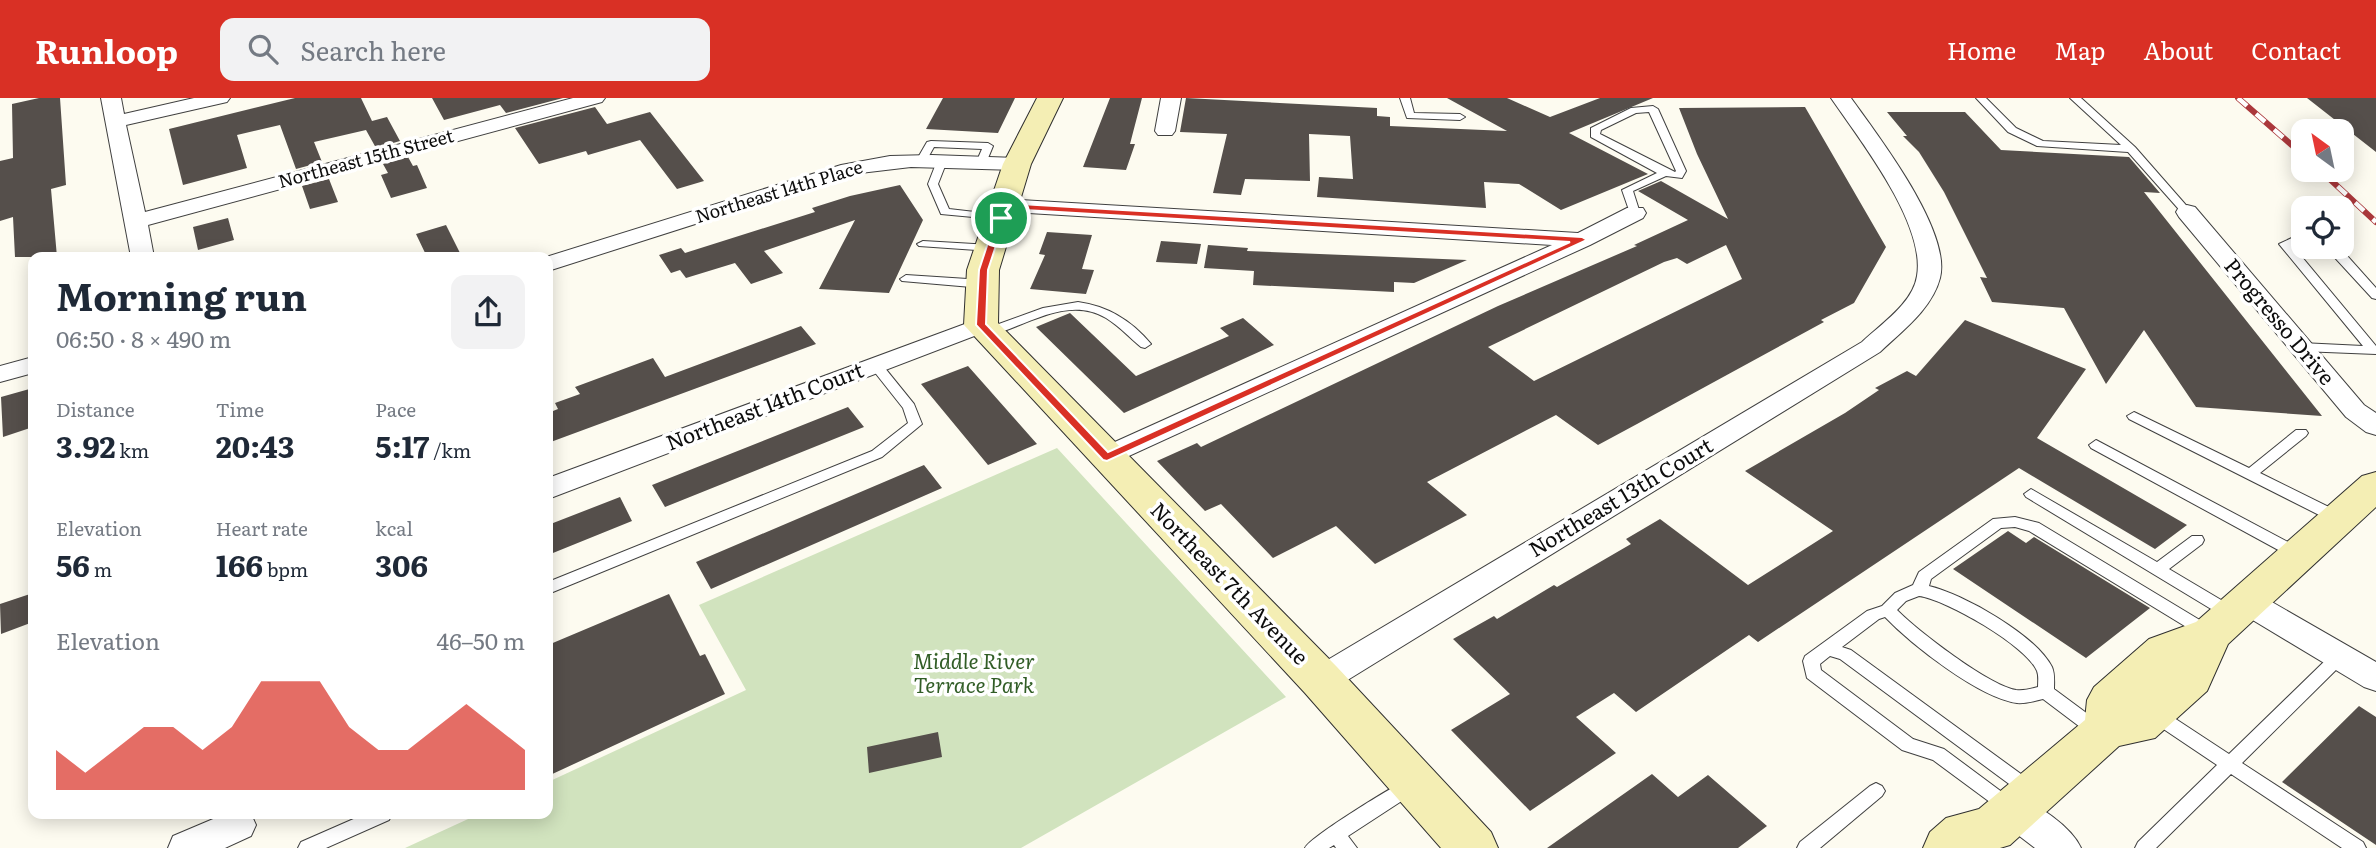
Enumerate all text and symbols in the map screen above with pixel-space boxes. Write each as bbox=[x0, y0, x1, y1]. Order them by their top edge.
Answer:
search box bbox=[220, 18, 710, 81]
text: Runloop bbox=[35, 25, 178, 74]
icon: search bbox=[244, 30, 282, 68]
text: Search here bbox=[300, 30, 446, 69]
text: Home bbox=[1947, 32, 2016, 67]
text: Map bbox=[2054, 32, 2105, 67]
text: About bbox=[2143, 32, 2213, 67]
text: Contact bbox=[2251, 32, 2341, 67]
north arrow bbox=[2291, 119, 2354, 182]
map controls bbox=[2291, 119, 2354, 259]
street label: Northeast 15th Street bbox=[275, 121, 457, 194]
street label: Northeast 14th Place bbox=[692, 152, 866, 229]
pin bbox=[971, 188, 1031, 248]
button: locate bbox=[2291, 196, 2354, 259]
icon: arrive bbox=[982, 199, 1020, 237]
street label: Progresso Drive bbox=[2218, 250, 2343, 391]
text: Morning run bbox=[56, 266, 307, 323]
button: share bbox=[451, 275, 525, 349]
text: 06:50 · 8 × 490 m bbox=[56, 321, 231, 355]
street label: Northeast 14th Court bbox=[661, 353, 868, 457]
text: Distance bbox=[56, 395, 135, 423]
text: Time bbox=[216, 395, 264, 423]
text: Pace bbox=[375, 395, 416, 423]
text: 3.92 bbox=[56, 423, 116, 467]
text: 20:43 bbox=[216, 423, 294, 467]
text: 5:17 bbox=[375, 423, 429, 467]
street label: Northeast 13th Court bbox=[1522, 428, 1718, 563]
text: km bbox=[116, 436, 149, 464]
text: /km bbox=[429, 436, 471, 464]
street label: Northeast 7th Avenue bbox=[1145, 494, 1317, 671]
text: Elevation bbox=[56, 514, 142, 542]
text: Heart rate bbox=[216, 514, 308, 542]
text: kcal bbox=[375, 514, 413, 542]
text: 56 bbox=[56, 542, 90, 586]
text: 166 bbox=[216, 542, 263, 586]
text: 306 bbox=[375, 542, 428, 586]
text: m bbox=[90, 555, 112, 583]
text: bpm bbox=[263, 555, 308, 583]
text: Elevation bbox=[56, 623, 160, 657]
text: 46–50 m bbox=[437, 623, 525, 657]
park label: Middle River Terrace Park bbox=[913, 644, 1035, 699]

